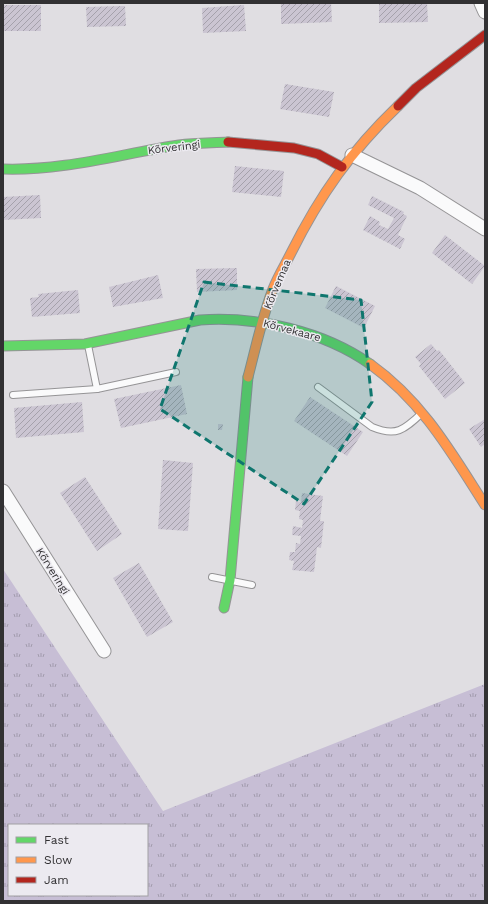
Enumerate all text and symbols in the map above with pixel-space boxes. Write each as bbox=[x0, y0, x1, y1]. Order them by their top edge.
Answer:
street label: Kõrveringi bbox=[147, 138, 201, 157]
street label: Kõrvemaa bbox=[261, 257, 294, 311]
street label: Kõrvekaare bbox=[262, 317, 322, 344]
street label: Kõrveringi bbox=[33, 545, 72, 597]
legend bbox=[8, 824, 148, 896]
text: Fast bbox=[44, 833, 69, 847]
text: Slow bbox=[44, 853, 72, 867]
text: Jam bbox=[44, 873, 69, 887]

